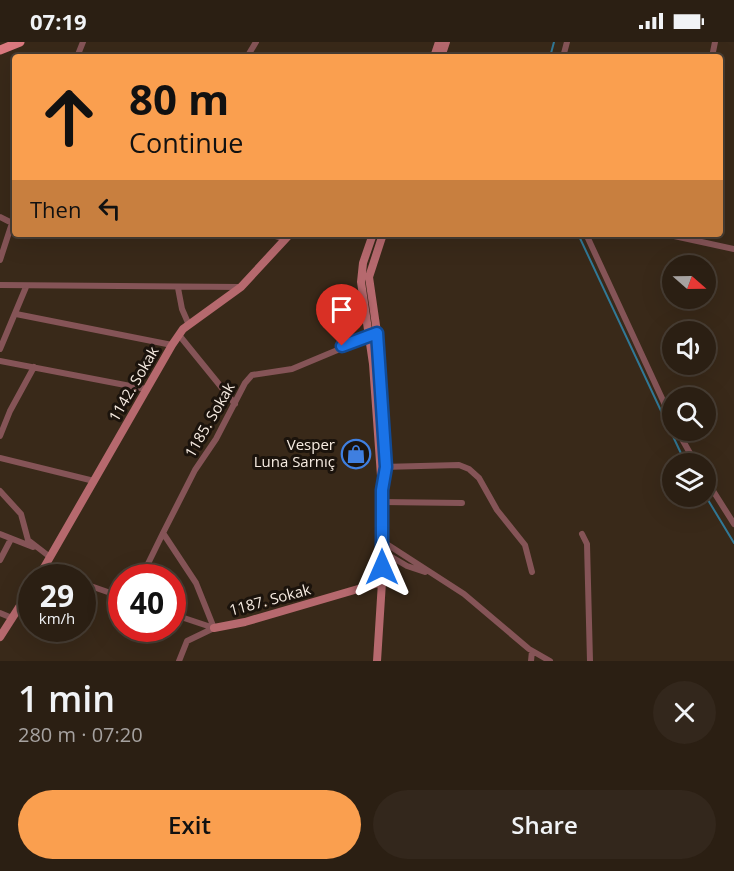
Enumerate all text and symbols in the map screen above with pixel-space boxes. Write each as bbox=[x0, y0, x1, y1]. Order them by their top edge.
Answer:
text: 07:19 bbox=[30, 6, 87, 36]
text: 80 m bbox=[129, 70, 229, 127]
icon: ahead bbox=[30, 78, 108, 156]
text: Continue bbox=[129, 124, 244, 161]
icon: left bbox=[93, 192, 126, 225]
text: Then bbox=[30, 194, 81, 224]
north arrow bbox=[662, 255, 716, 309]
map controls bbox=[662, 255, 716, 507]
pin bbox=[316, 284, 367, 346]
icon: arrive bbox=[325, 293, 358, 326]
button: sound bbox=[662, 321, 716, 375]
street label: 1142. Sokak bbox=[104, 342, 163, 425]
street label: 1185. Sokak bbox=[180, 378, 239, 461]
button: search bbox=[662, 387, 716, 441]
place label: Vesper Luna Sarnıç bbox=[254, 434, 335, 471]
shop icon: Vesper Luna Sarnıç bbox=[340, 438, 372, 470]
button: layers bbox=[662, 453, 716, 507]
position arrow bbox=[350, 535, 414, 599]
speed limit sign: 40 bbox=[108, 564, 186, 642]
text: 29 bbox=[40, 575, 74, 616]
street label: 1187. Sokak bbox=[227, 579, 313, 619]
text: km/h bbox=[39, 608, 75, 628]
text: 1 min bbox=[18, 674, 115, 723]
button: close bbox=[653, 681, 716, 744]
text: 280 m · 07:20 bbox=[18, 721, 143, 748]
button: Exit bbox=[18, 790, 361, 859]
button: Share bbox=[373, 790, 716, 859]

